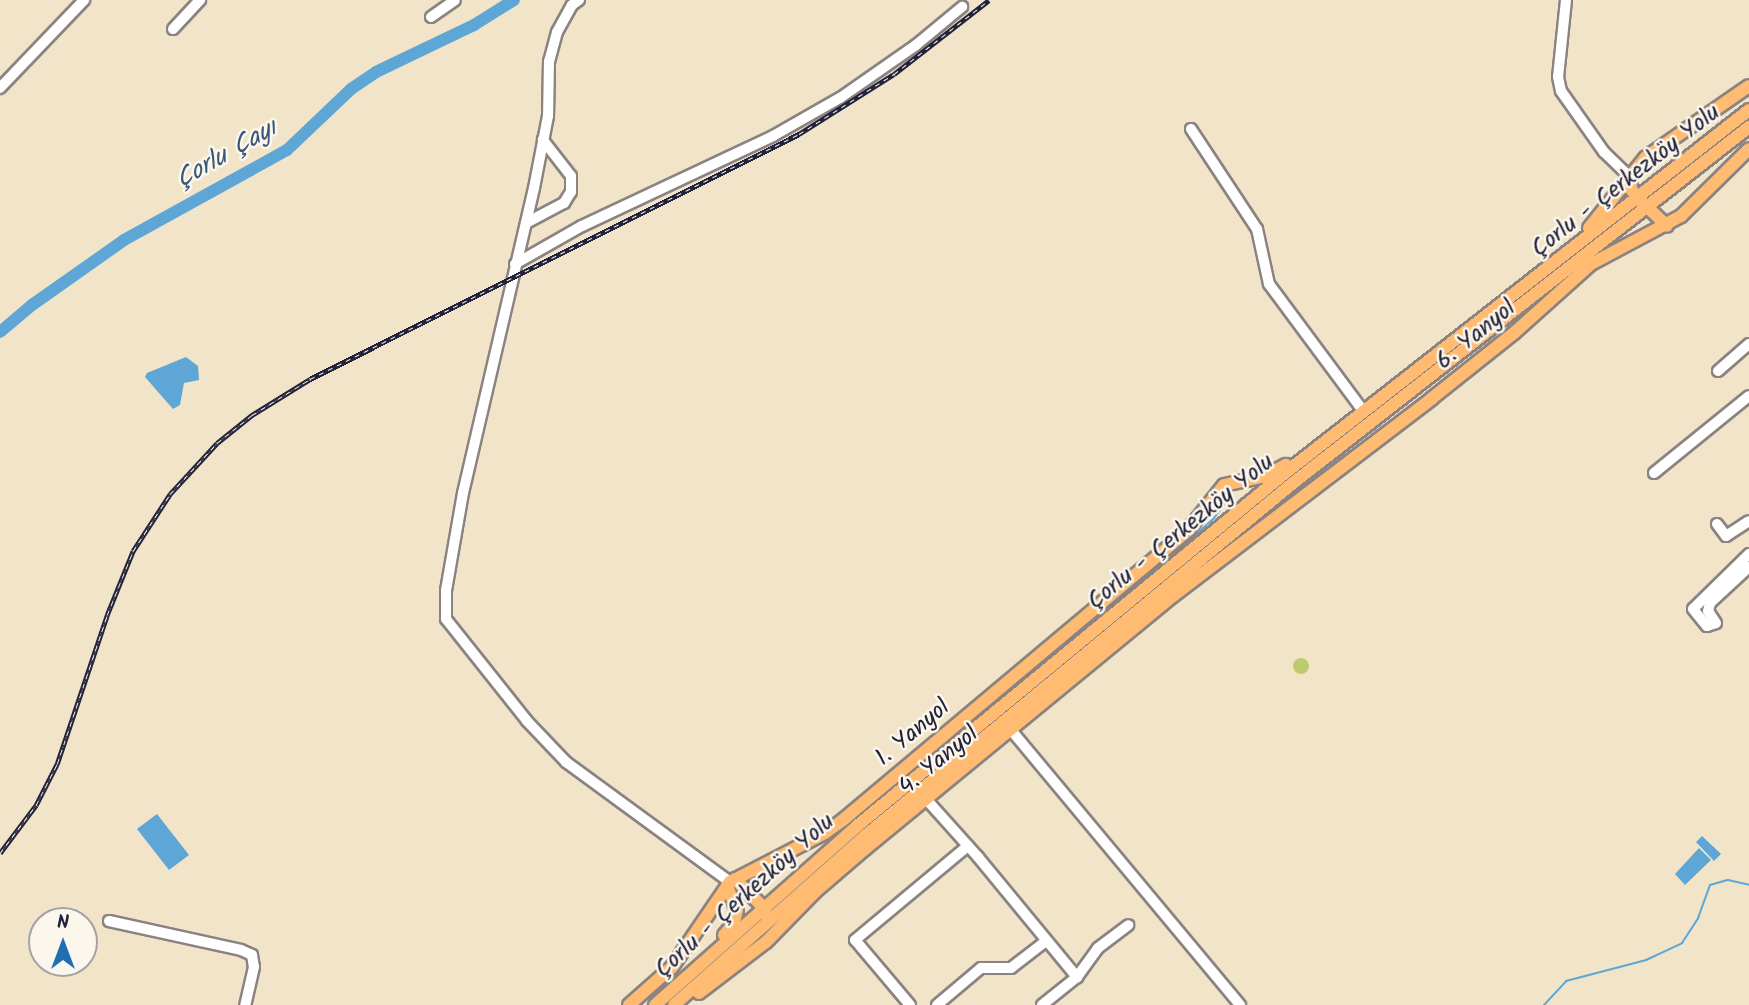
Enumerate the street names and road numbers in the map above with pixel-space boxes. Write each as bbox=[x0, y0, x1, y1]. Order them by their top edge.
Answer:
street label: Çorlu - Çerkezköy Yolu bbox=[1526, 98, 1726, 264]
street label: 6. Yanyol bbox=[1430, 294, 1522, 376]
street label: Çorlu - Çerkezköy Yolu bbox=[1082, 448, 1280, 616]
street label: 1. Yanyol bbox=[870, 693, 956, 773]
street label: 4. Yanyol bbox=[893, 720, 985, 802]
street label: Çorlu - Çerkezköy Yolu bbox=[649, 808, 841, 984]

